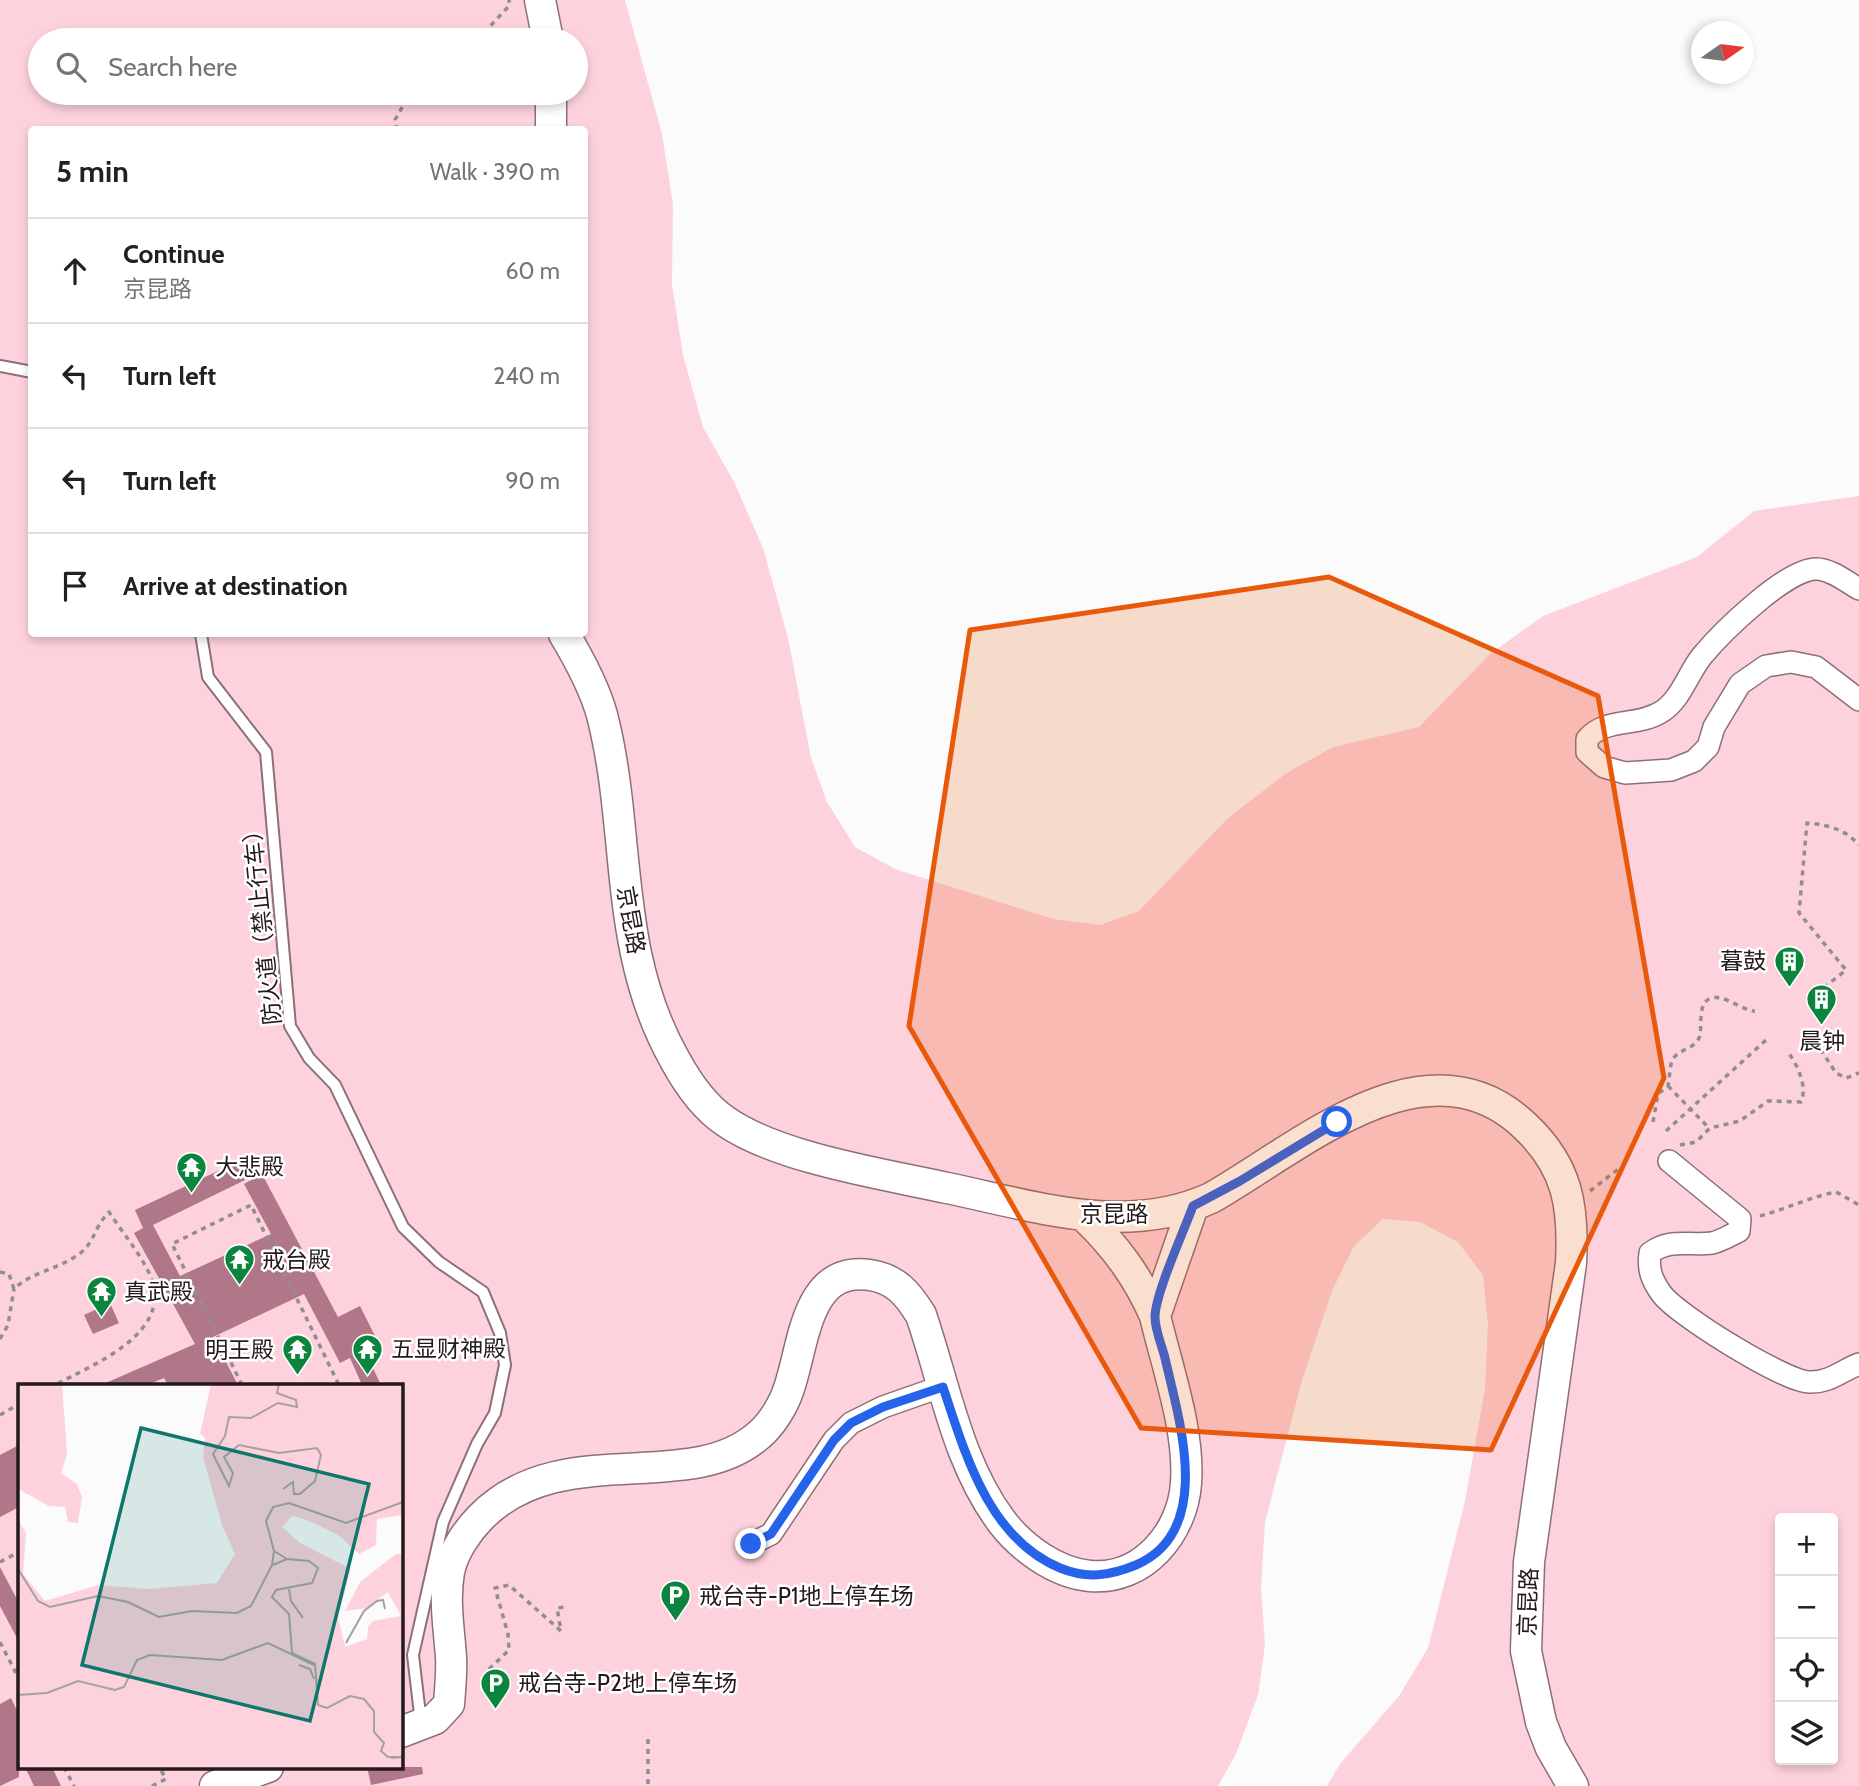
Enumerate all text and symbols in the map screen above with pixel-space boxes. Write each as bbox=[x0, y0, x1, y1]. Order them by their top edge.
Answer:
north arrow bbox=[1691, 21, 1754, 84]
search box bbox=[28, 28, 588, 105]
icon: search bbox=[52, 48, 90, 86]
text: Search here bbox=[108, 51, 237, 83]
text: 5 min bbox=[56, 153, 129, 190]
text: Walk · 390 m bbox=[430, 158, 560, 186]
text: Continue bbox=[123, 238, 225, 270]
icon: ahead bbox=[56, 252, 94, 290]
text: 60 m bbox=[506, 257, 560, 285]
text: 京昆路 bbox=[123, 275, 192, 303]
icon: left bbox=[56, 357, 94, 395]
text: Turn left bbox=[123, 360, 216, 392]
text: 240 m bbox=[493, 362, 560, 390]
icon: left bbox=[56, 462, 94, 500]
text: Turn left bbox=[123, 465, 216, 497]
text: 90 m bbox=[506, 467, 560, 495]
icon: arrive bbox=[56, 567, 94, 605]
text: Arrive at destination bbox=[123, 570, 348, 602]
street label: 防火道（禁止行车） bbox=[237, 818, 287, 1026]
street label: 京昆路 bbox=[611, 884, 651, 956]
building icon: 暮鼓 bbox=[1772, 944, 1806, 988]
place label: 暮鼓 bbox=[1720, 947, 1766, 975]
building icon: 晨钟 bbox=[1805, 983, 1839, 1027]
place label: 晨钟 bbox=[1799, 1027, 1845, 1055]
route start bbox=[1321, 1106, 1352, 1137]
temple icon: 大悲殿 bbox=[175, 1150, 209, 1194]
place label: 大悲殿 bbox=[215, 1153, 284, 1181]
street label: 京昆路 bbox=[1080, 1200, 1149, 1228]
temple icon: 戒台殿 bbox=[222, 1243, 256, 1287]
place label: 戒台殿 bbox=[262, 1246, 331, 1274]
temple icon: 真武殿 bbox=[84, 1275, 118, 1319]
place label: 真武殿 bbox=[124, 1278, 193, 1306]
temple icon: 五显财神殿 bbox=[351, 1332, 385, 1376]
temple icon: 明王殿 bbox=[280, 1333, 314, 1377]
place label: 五显财神殿 bbox=[391, 1335, 506, 1363]
place label: 明王殿 bbox=[205, 1336, 274, 1364]
inset map bbox=[18, 1384, 402, 1768]
map controls bbox=[1775, 1513, 1838, 1765]
button: + bbox=[1775, 1513, 1838, 1576]
route end bbox=[735, 1528, 766, 1559]
street label: 京昆路 bbox=[1513, 1567, 1543, 1637]
button: − bbox=[1775, 1576, 1838, 1639]
parking icon: 戒台寺-P1地上停车场 bbox=[659, 1579, 693, 1623]
place label: 戒台寺-P1地上停车场 bbox=[699, 1582, 913, 1610]
button: locate bbox=[1775, 1639, 1838, 1702]
parking icon: 戒台寺-P2地上停车场 bbox=[478, 1666, 512, 1710]
place label: 戒台寺-P2地上停车场 bbox=[518, 1669, 737, 1697]
button: layers bbox=[1775, 1702, 1838, 1765]

